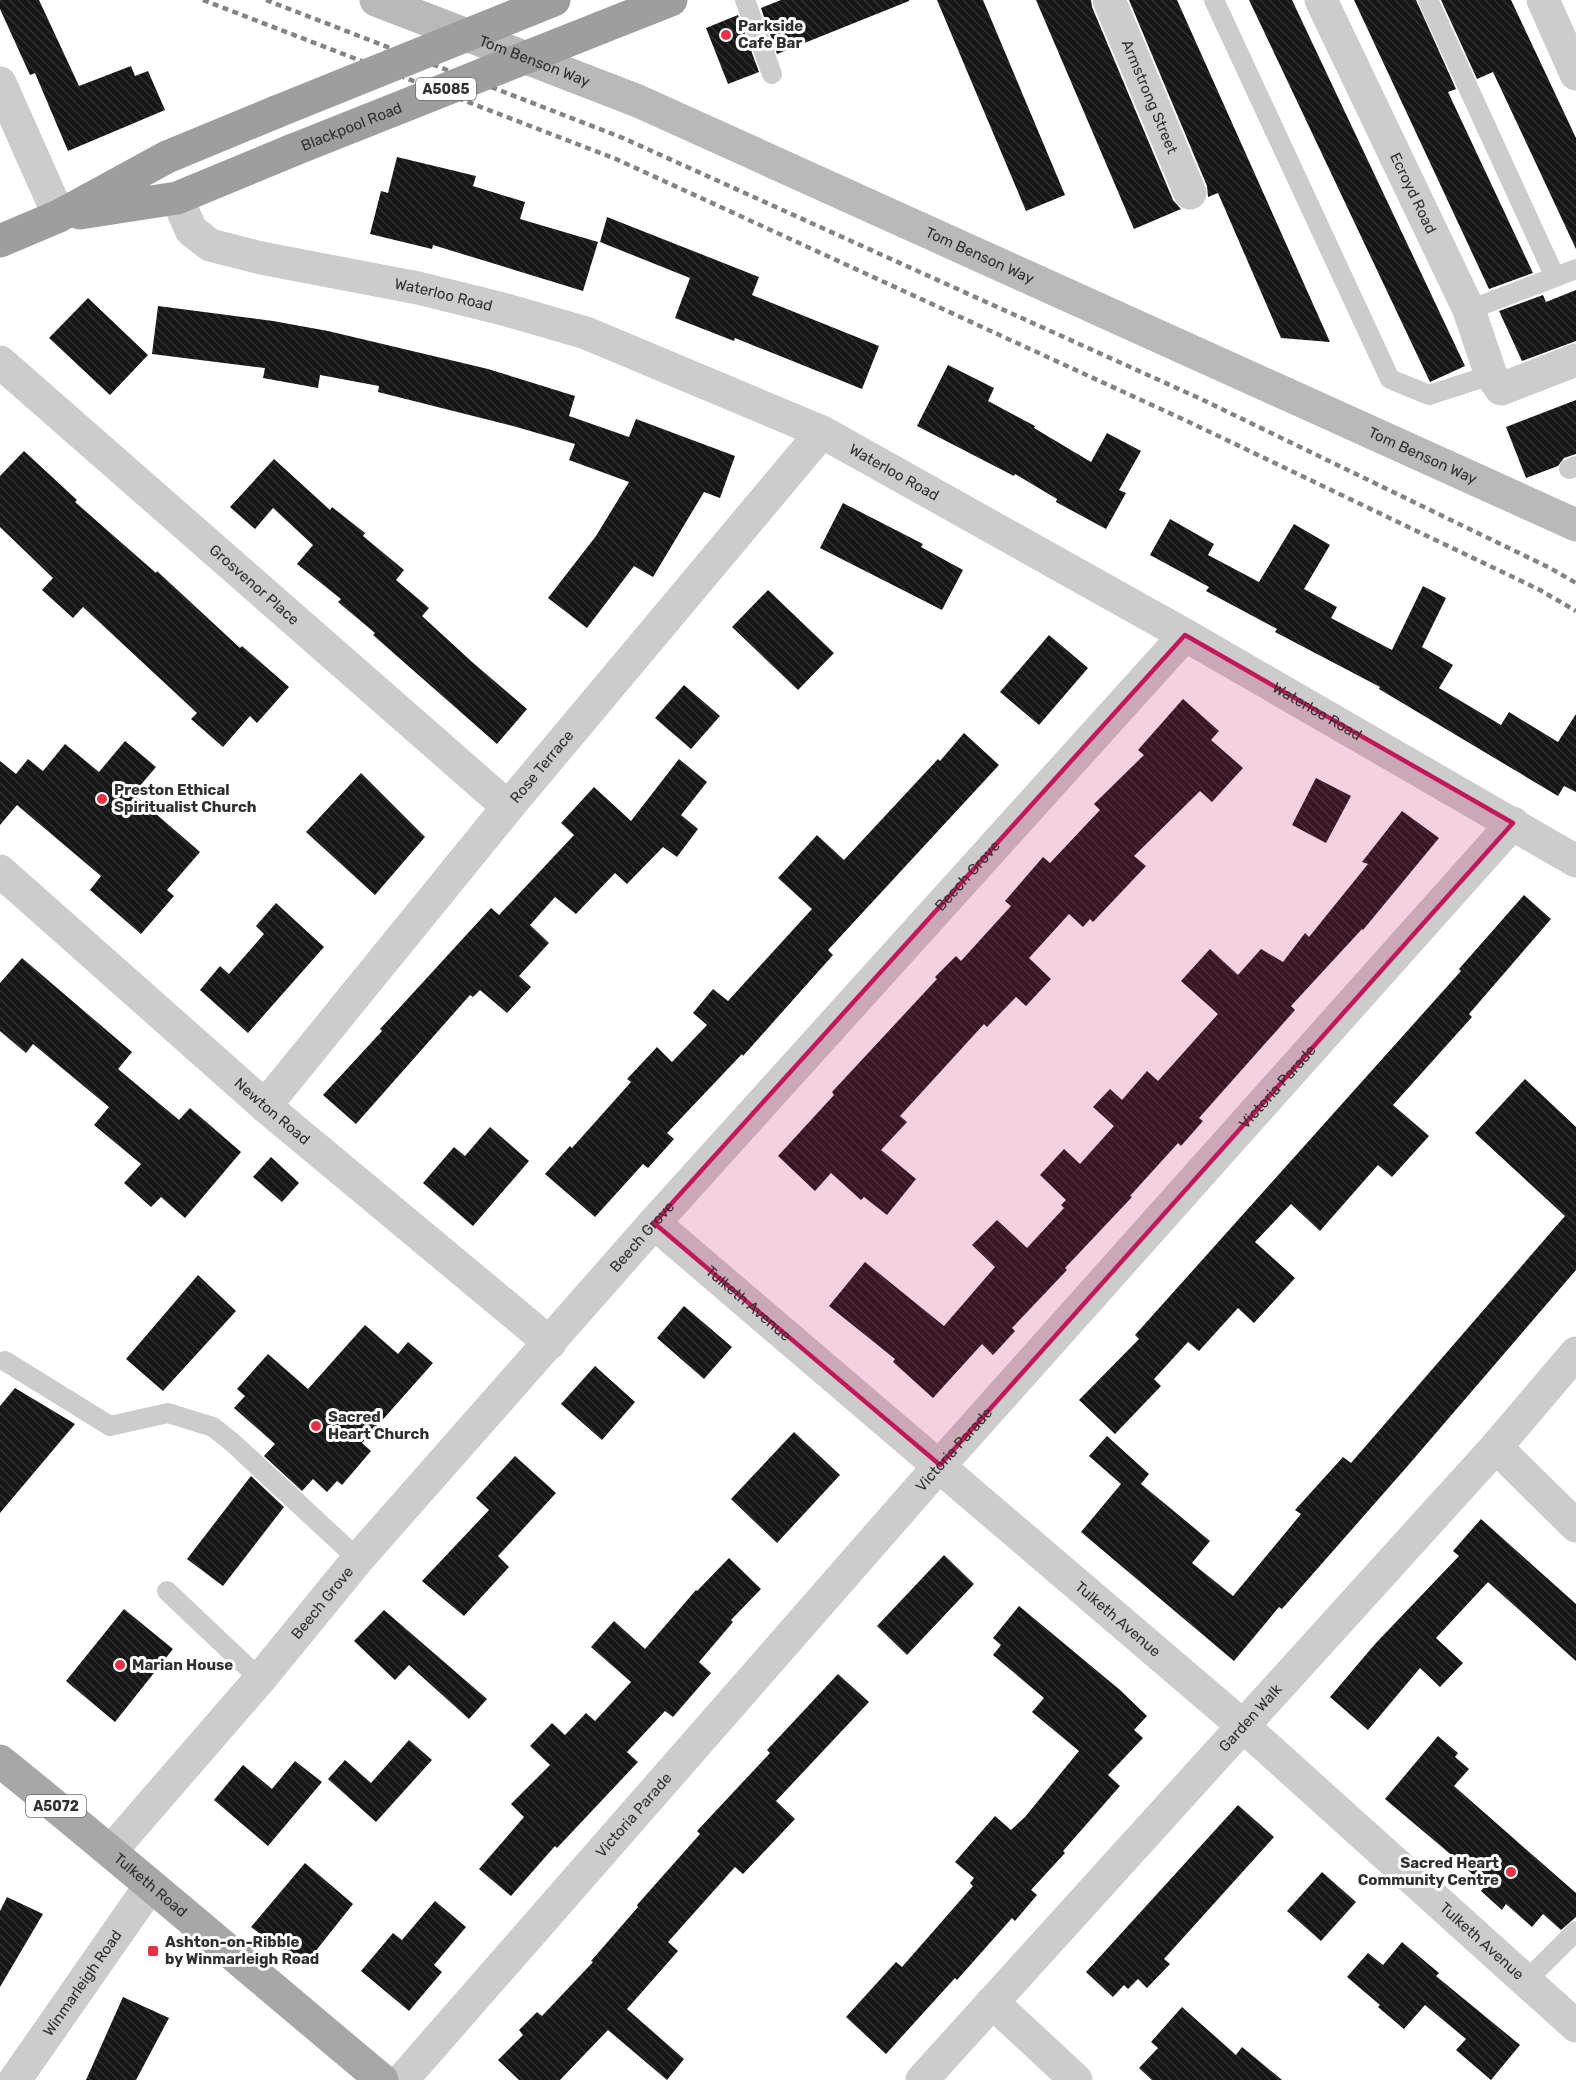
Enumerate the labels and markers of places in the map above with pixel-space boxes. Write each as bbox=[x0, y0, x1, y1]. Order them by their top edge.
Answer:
place label: Parkside Cafe Bar bbox=[738, 17, 803, 52]
marker: Parkside Cafe Bar bbox=[719, 28, 733, 42]
place label: Preston Ethical Spiritualist Church bbox=[114, 781, 257, 816]
marker: Preston Ethical Spiritualist Church bbox=[95, 792, 109, 806]
place label: Sacred Heart Church bbox=[328, 1408, 429, 1443]
marker: Sacred Heart Church bbox=[309, 1419, 323, 1433]
place label: Marian House bbox=[132, 1656, 233, 1674]
marker: Marian House bbox=[113, 1658, 127, 1672]
place label: Sacred Heart Community Centre bbox=[1358, 1854, 1499, 1889]
marker: Sacred Heart Community Centre bbox=[1504, 1865, 1518, 1879]
place label: Ashton-on-Ribble by Winmarleigh Road bbox=[165, 1933, 319, 1968]
marker: Ashton-on-Ribble by Winmarleigh Road bbox=[146, 1944, 160, 1958]

